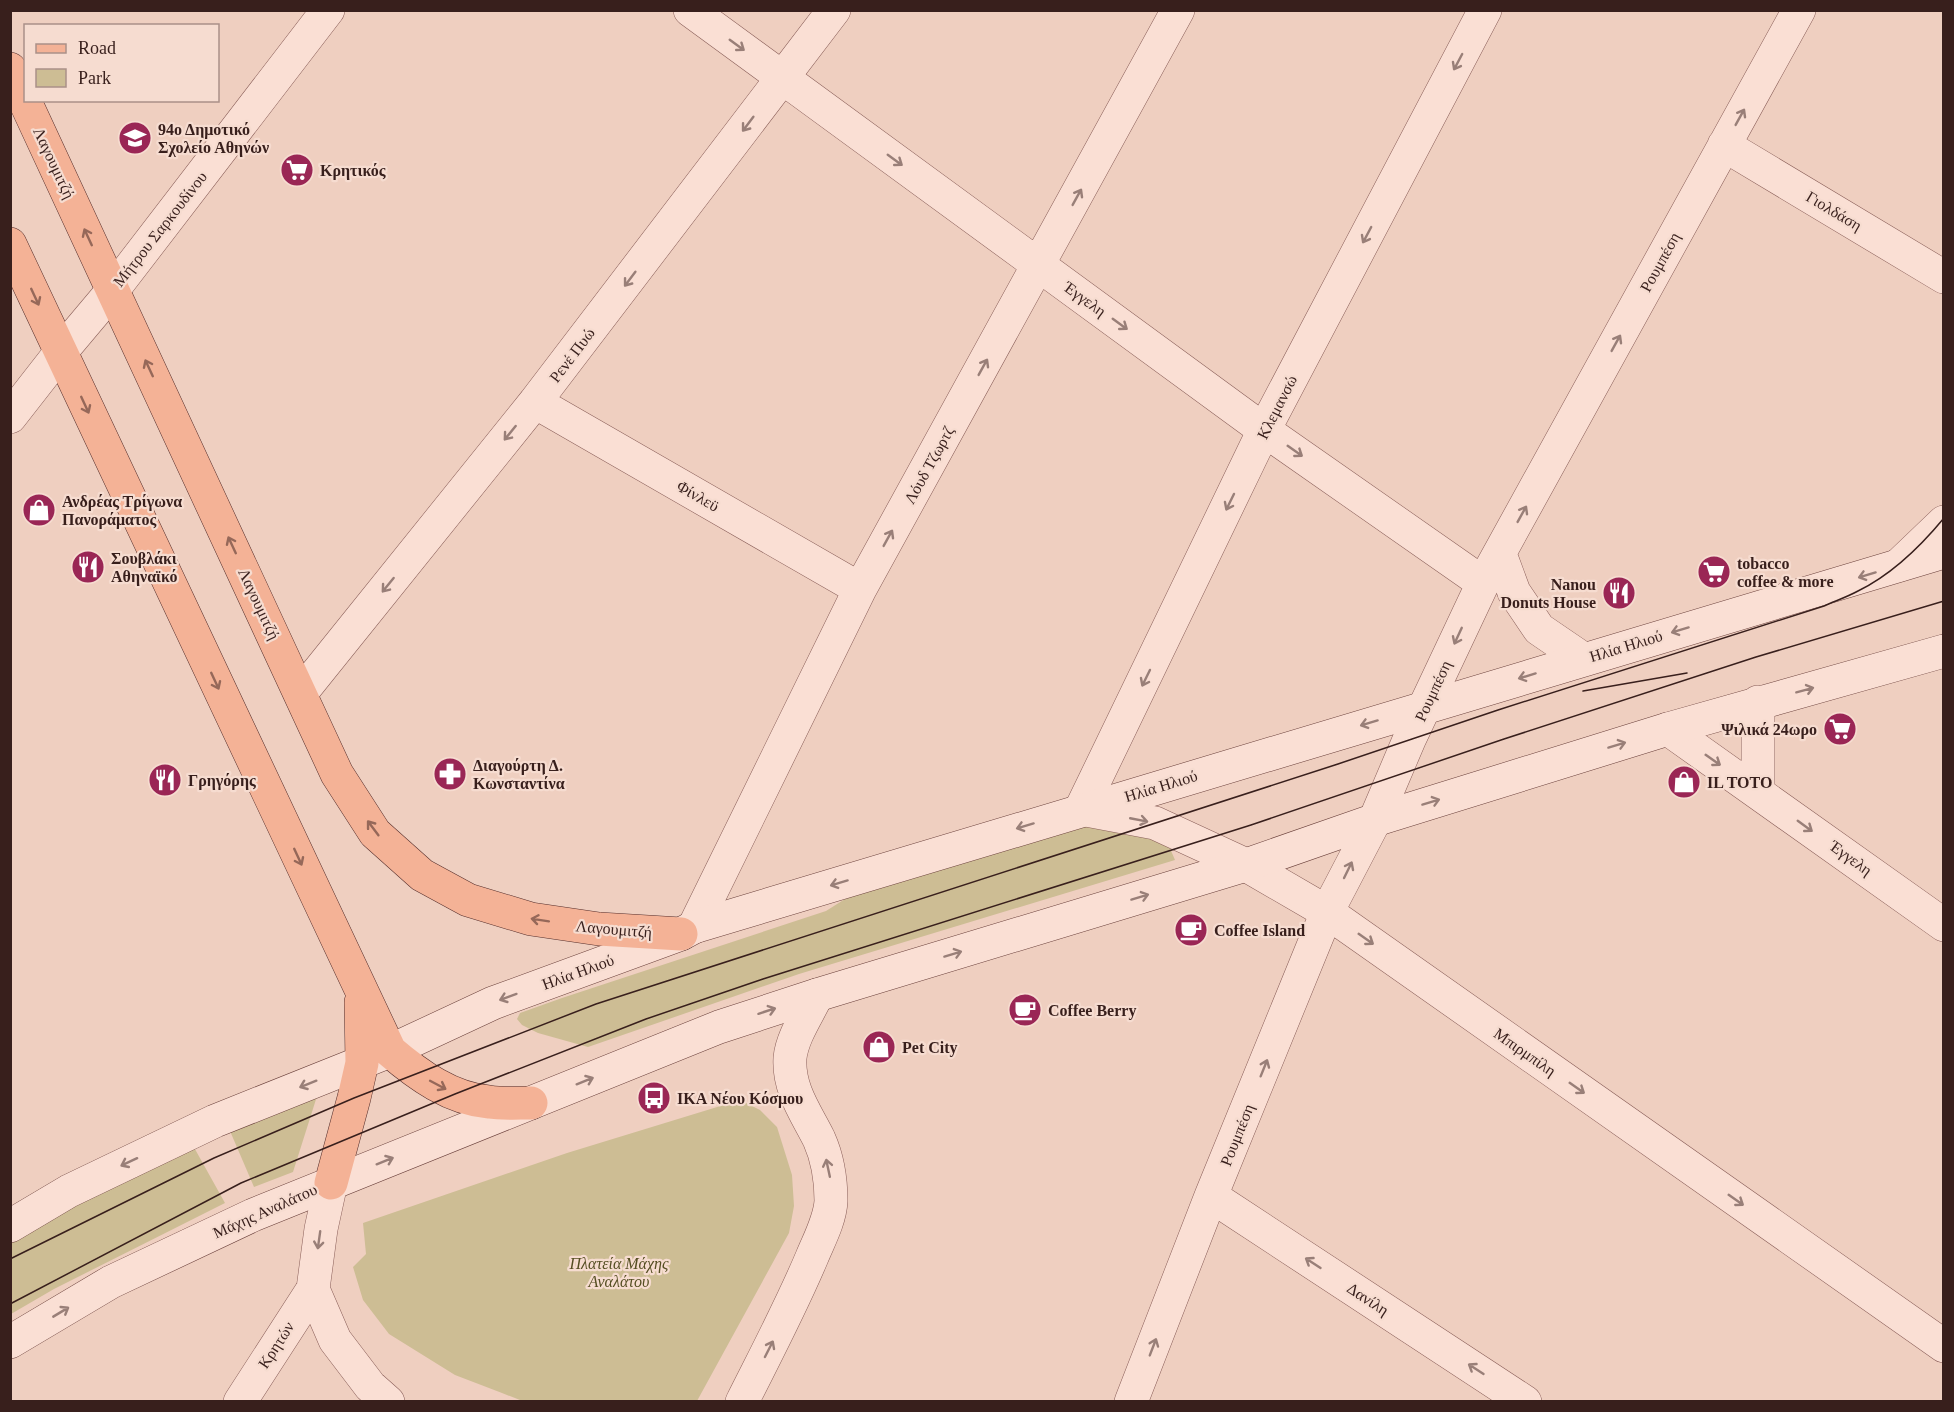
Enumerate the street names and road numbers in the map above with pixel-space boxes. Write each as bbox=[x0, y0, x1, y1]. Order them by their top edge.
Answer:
street label: Λαγουμιτζή bbox=[29, 125, 78, 202]
street label: Μήτρου Σαρκουδίνου bbox=[110, 168, 211, 291]
street label: Γιολδάση bbox=[1803, 188, 1865, 235]
street label: Ρουμπέση bbox=[1637, 229, 1684, 295]
street label: Έγγελη bbox=[1059, 278, 1109, 321]
street label: Ρενέ Πυώ bbox=[546, 324, 598, 386]
street label: Κλεμανσώ bbox=[1254, 372, 1301, 442]
street label: Λόυδ Τζωρτζ bbox=[901, 423, 958, 507]
street label: Φίνλεϋ bbox=[674, 477, 722, 515]
street label: Λαγουμιτζή bbox=[234, 566, 283, 643]
street label: Ηλία Ηλιού bbox=[1587, 627, 1665, 665]
street label: Ρουμπέση bbox=[1412, 658, 1455, 725]
street label: Ηλία Ηλιού bbox=[1122, 767, 1200, 805]
street label: Έγγελη bbox=[1825, 837, 1875, 880]
street label: Λαγουμιτζή bbox=[575, 917, 653, 942]
street label: Ηλία Ηλιού bbox=[540, 951, 616, 993]
street label: Μπιρμπίλη bbox=[1490, 1025, 1559, 1080]
street label: Ρουμπέση bbox=[1217, 1102, 1258, 1169]
street label: Μάχης Αναλάτου bbox=[210, 1180, 320, 1242]
street label: Δανίλη bbox=[1343, 1279, 1392, 1320]
street label: Κρητών bbox=[255, 1319, 298, 1372]

